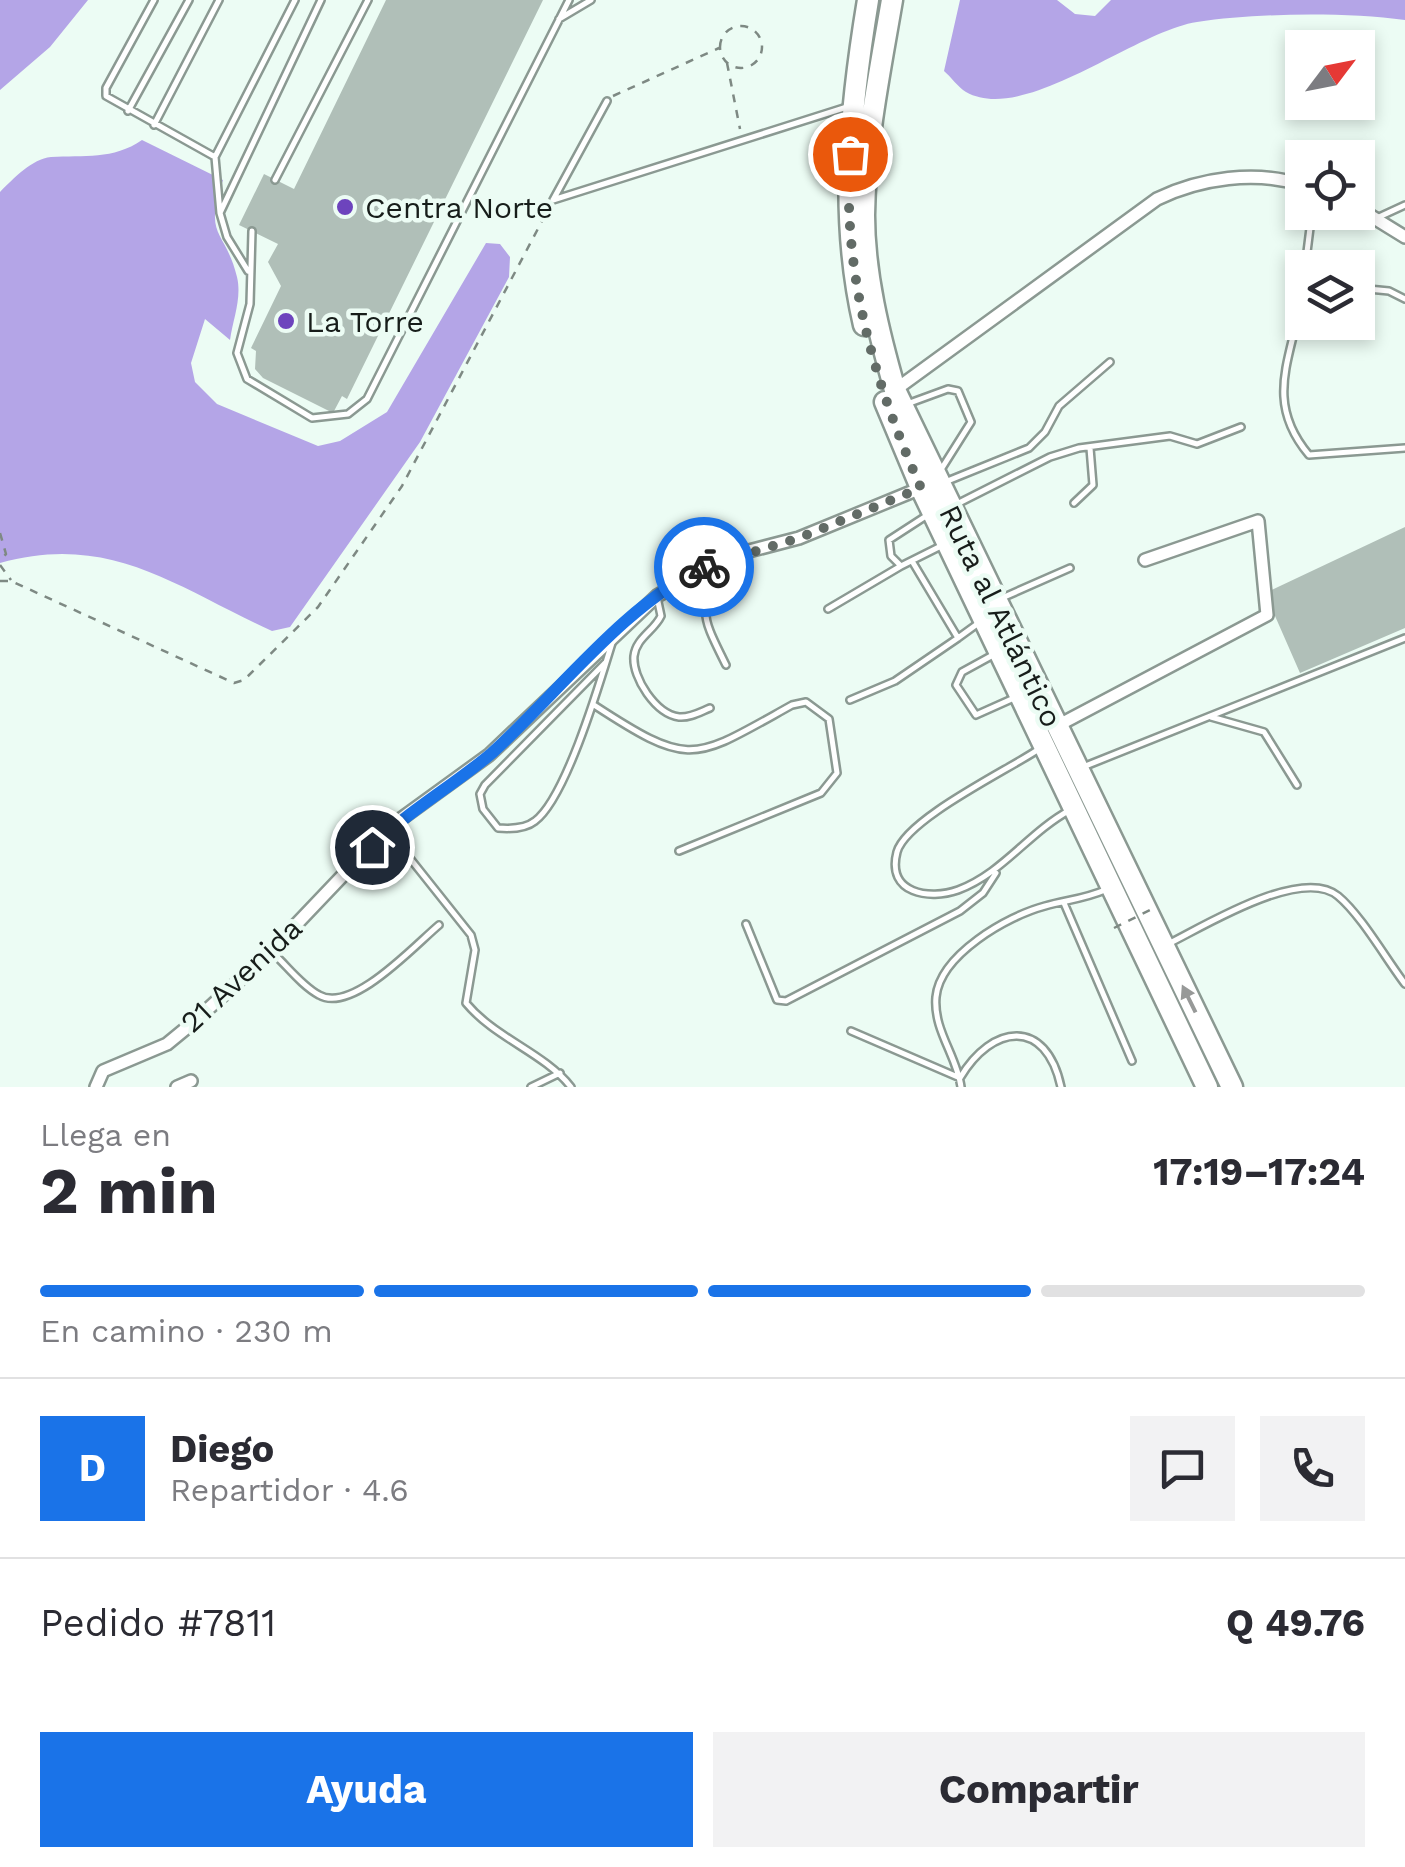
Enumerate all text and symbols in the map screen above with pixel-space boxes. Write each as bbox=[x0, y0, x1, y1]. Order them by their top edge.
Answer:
north arrow bbox=[1285, 30, 1375, 120]
map controls bbox=[1285, 30, 1375, 340]
pin bbox=[808, 112, 893, 197]
icon: bag bbox=[823, 127, 878, 182]
button: locate bbox=[1285, 140, 1375, 230]
place label: Centra Norte bbox=[365, 190, 553, 225]
marker: Centra Norte bbox=[334, 196, 356, 218]
button: layers bbox=[1285, 250, 1375, 340]
place label: La Torre bbox=[306, 304, 424, 339]
marker: La Torre bbox=[275, 310, 297, 332]
street label: Ruta al Atlántico bbox=[932, 499, 1070, 733]
courier bbox=[654, 517, 754, 617]
icon: bike bbox=[677, 540, 732, 595]
pin bbox=[330, 805, 415, 890]
icon: home bbox=[345, 820, 400, 875]
street label: 21 Avenida bbox=[173, 910, 309, 1040]
one-way arrow bbox=[1180, 985, 1197, 1014]
text: Llega en bbox=[40, 1116, 171, 1154]
text: 17:19–17:24 bbox=[1153, 1150, 1365, 1194]
text: 2 min bbox=[40, 1153, 218, 1229]
text: En camino · 230 m bbox=[40, 1312, 333, 1350]
button: chat bbox=[1130, 1416, 1235, 1521]
button: phone bbox=[1260, 1416, 1365, 1521]
text: Diego bbox=[170, 1427, 274, 1471]
text: D bbox=[79, 1446, 106, 1490]
text: Repartidor · 4.6 bbox=[170, 1471, 409, 1509]
text: Pedido #7811 bbox=[40, 1601, 276, 1645]
text: Q 49.76 bbox=[1226, 1601, 1365, 1645]
button: Ayuda bbox=[40, 1732, 693, 1847]
button: Compartir bbox=[713, 1732, 1365, 1847]

